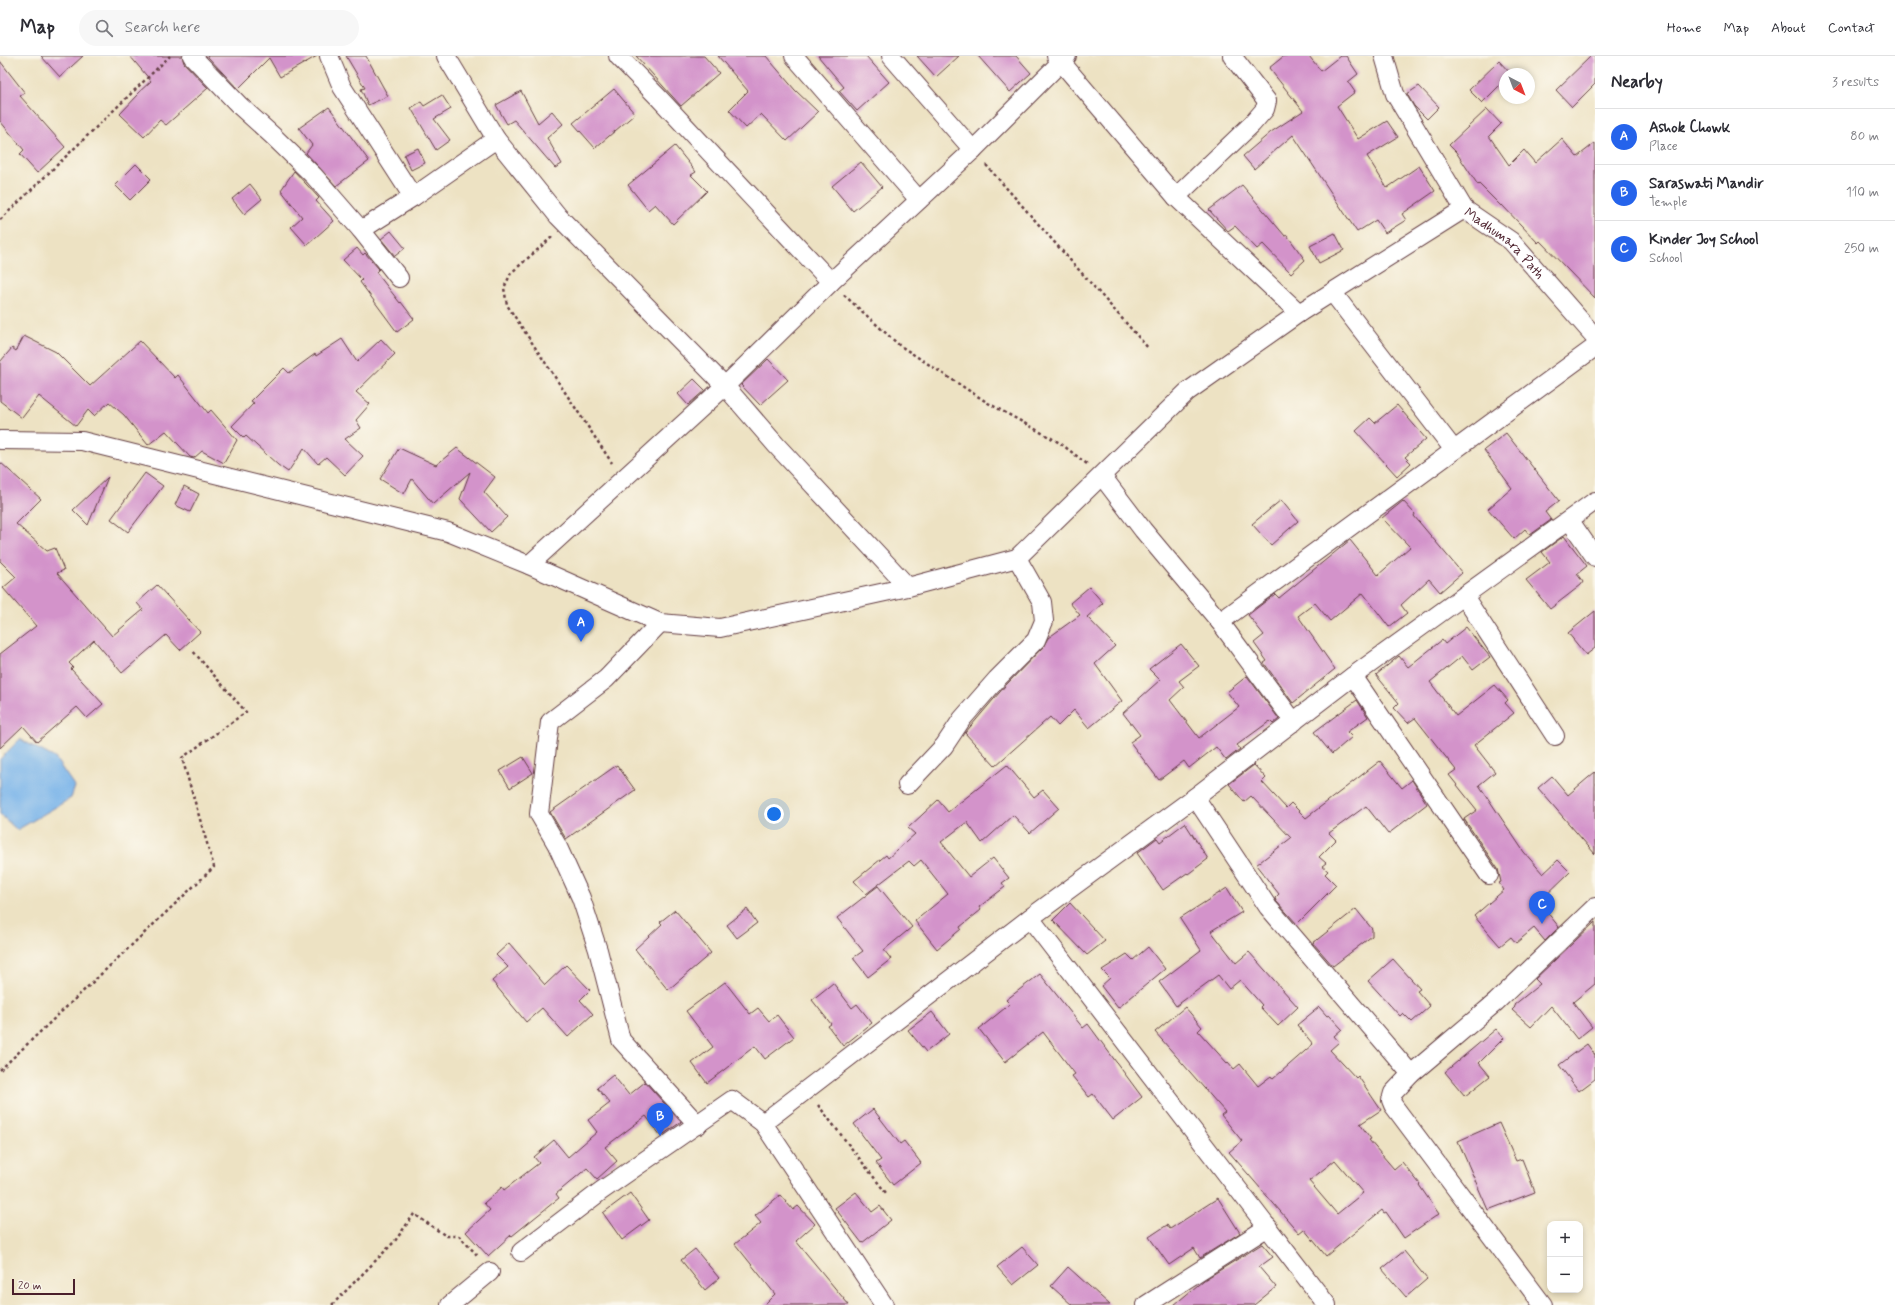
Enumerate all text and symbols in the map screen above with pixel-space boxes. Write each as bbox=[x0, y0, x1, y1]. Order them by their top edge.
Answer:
search box bbox=[79, 10, 359, 46]
text: Map bbox=[20, 15, 55, 40]
icon: search bbox=[93, 17, 115, 39]
text: Search here bbox=[125, 18, 200, 38]
text: Home bbox=[1667, 19, 1701, 37]
text: Map bbox=[1723, 19, 1749, 37]
text: About bbox=[1771, 19, 1806, 37]
text: Contact bbox=[1828, 19, 1875, 37]
north arrow bbox=[1499, 68, 1535, 104]
text: Nearby bbox=[1611, 71, 1663, 93]
text: 3 results bbox=[1832, 74, 1879, 91]
text: Ashok Chowk bbox=[1649, 118, 1730, 138]
text: A bbox=[1620, 128, 1628, 145]
text: 80 m bbox=[1850, 128, 1879, 145]
text: Place bbox=[1649, 138, 1678, 155]
text: Saraswati Mandir bbox=[1649, 174, 1764, 194]
text: B bbox=[1620, 184, 1628, 201]
text: 110 m bbox=[1846, 184, 1879, 201]
text: Temple bbox=[1649, 194, 1687, 211]
street label: Madhumara Path bbox=[1460, 204, 1548, 283]
text: Kinder Joy School bbox=[1649, 230, 1759, 250]
text: C bbox=[1619, 240, 1629, 257]
text: 250 m bbox=[1844, 240, 1879, 257]
text: School bbox=[1649, 250, 1683, 267]
pin: A bbox=[568, 609, 594, 642]
your location bbox=[764, 804, 784, 824]
pin: C bbox=[1529, 891, 1555, 924]
pin: B bbox=[647, 1103, 673, 1136]
map controls bbox=[1547, 1221, 1583, 1293]
button: + bbox=[1547, 1221, 1583, 1257]
button: − bbox=[1547, 1257, 1583, 1293]
scale bar bbox=[12, 1277, 75, 1296]
text: 20 m bbox=[18, 1279, 41, 1293]

